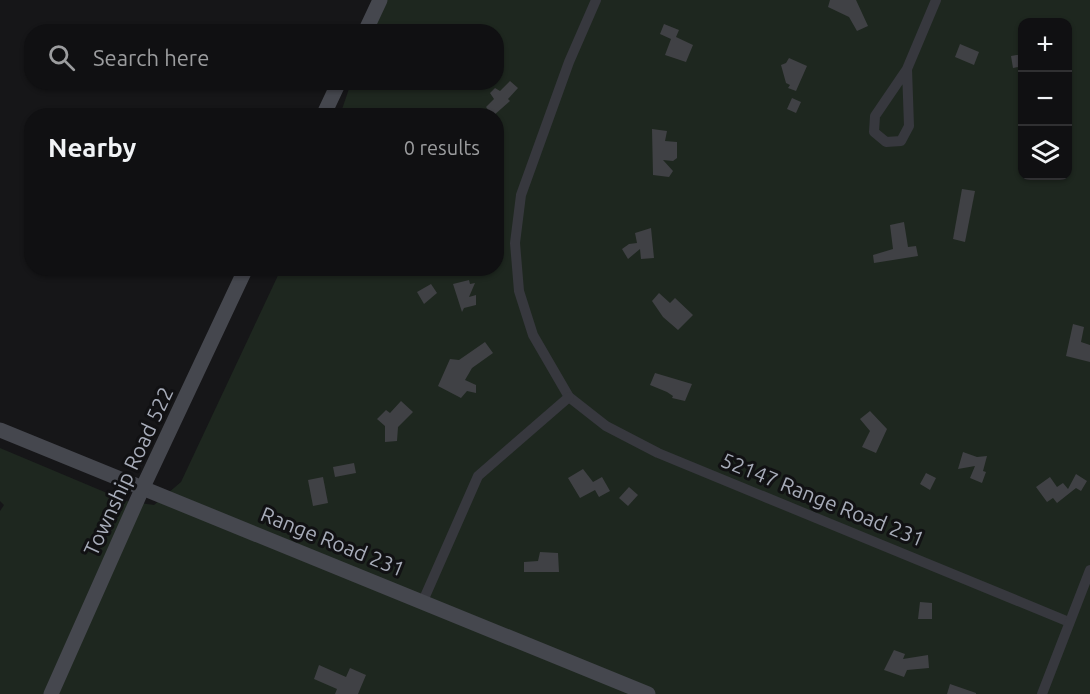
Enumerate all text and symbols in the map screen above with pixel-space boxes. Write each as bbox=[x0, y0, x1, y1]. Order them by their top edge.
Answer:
map controls bbox=[1018, 18, 1072, 180]
button: + bbox=[1018, 18, 1072, 72]
search box bbox=[24, 24, 504, 90]
icon: search bbox=[45, 41, 78, 74]
text: Search here bbox=[93, 45, 209, 70]
button: − bbox=[1018, 72, 1072, 126]
button: layers bbox=[1018, 126, 1072, 180]
text: Nearby bbox=[48, 133, 136, 162]
text: 0 results bbox=[404, 136, 480, 159]
street label: Township Road 522 bbox=[78, 383, 178, 559]
street label: 52147 Range Road 231 bbox=[718, 447, 928, 551]
street label: Range Road 231 bbox=[258, 501, 408, 581]

